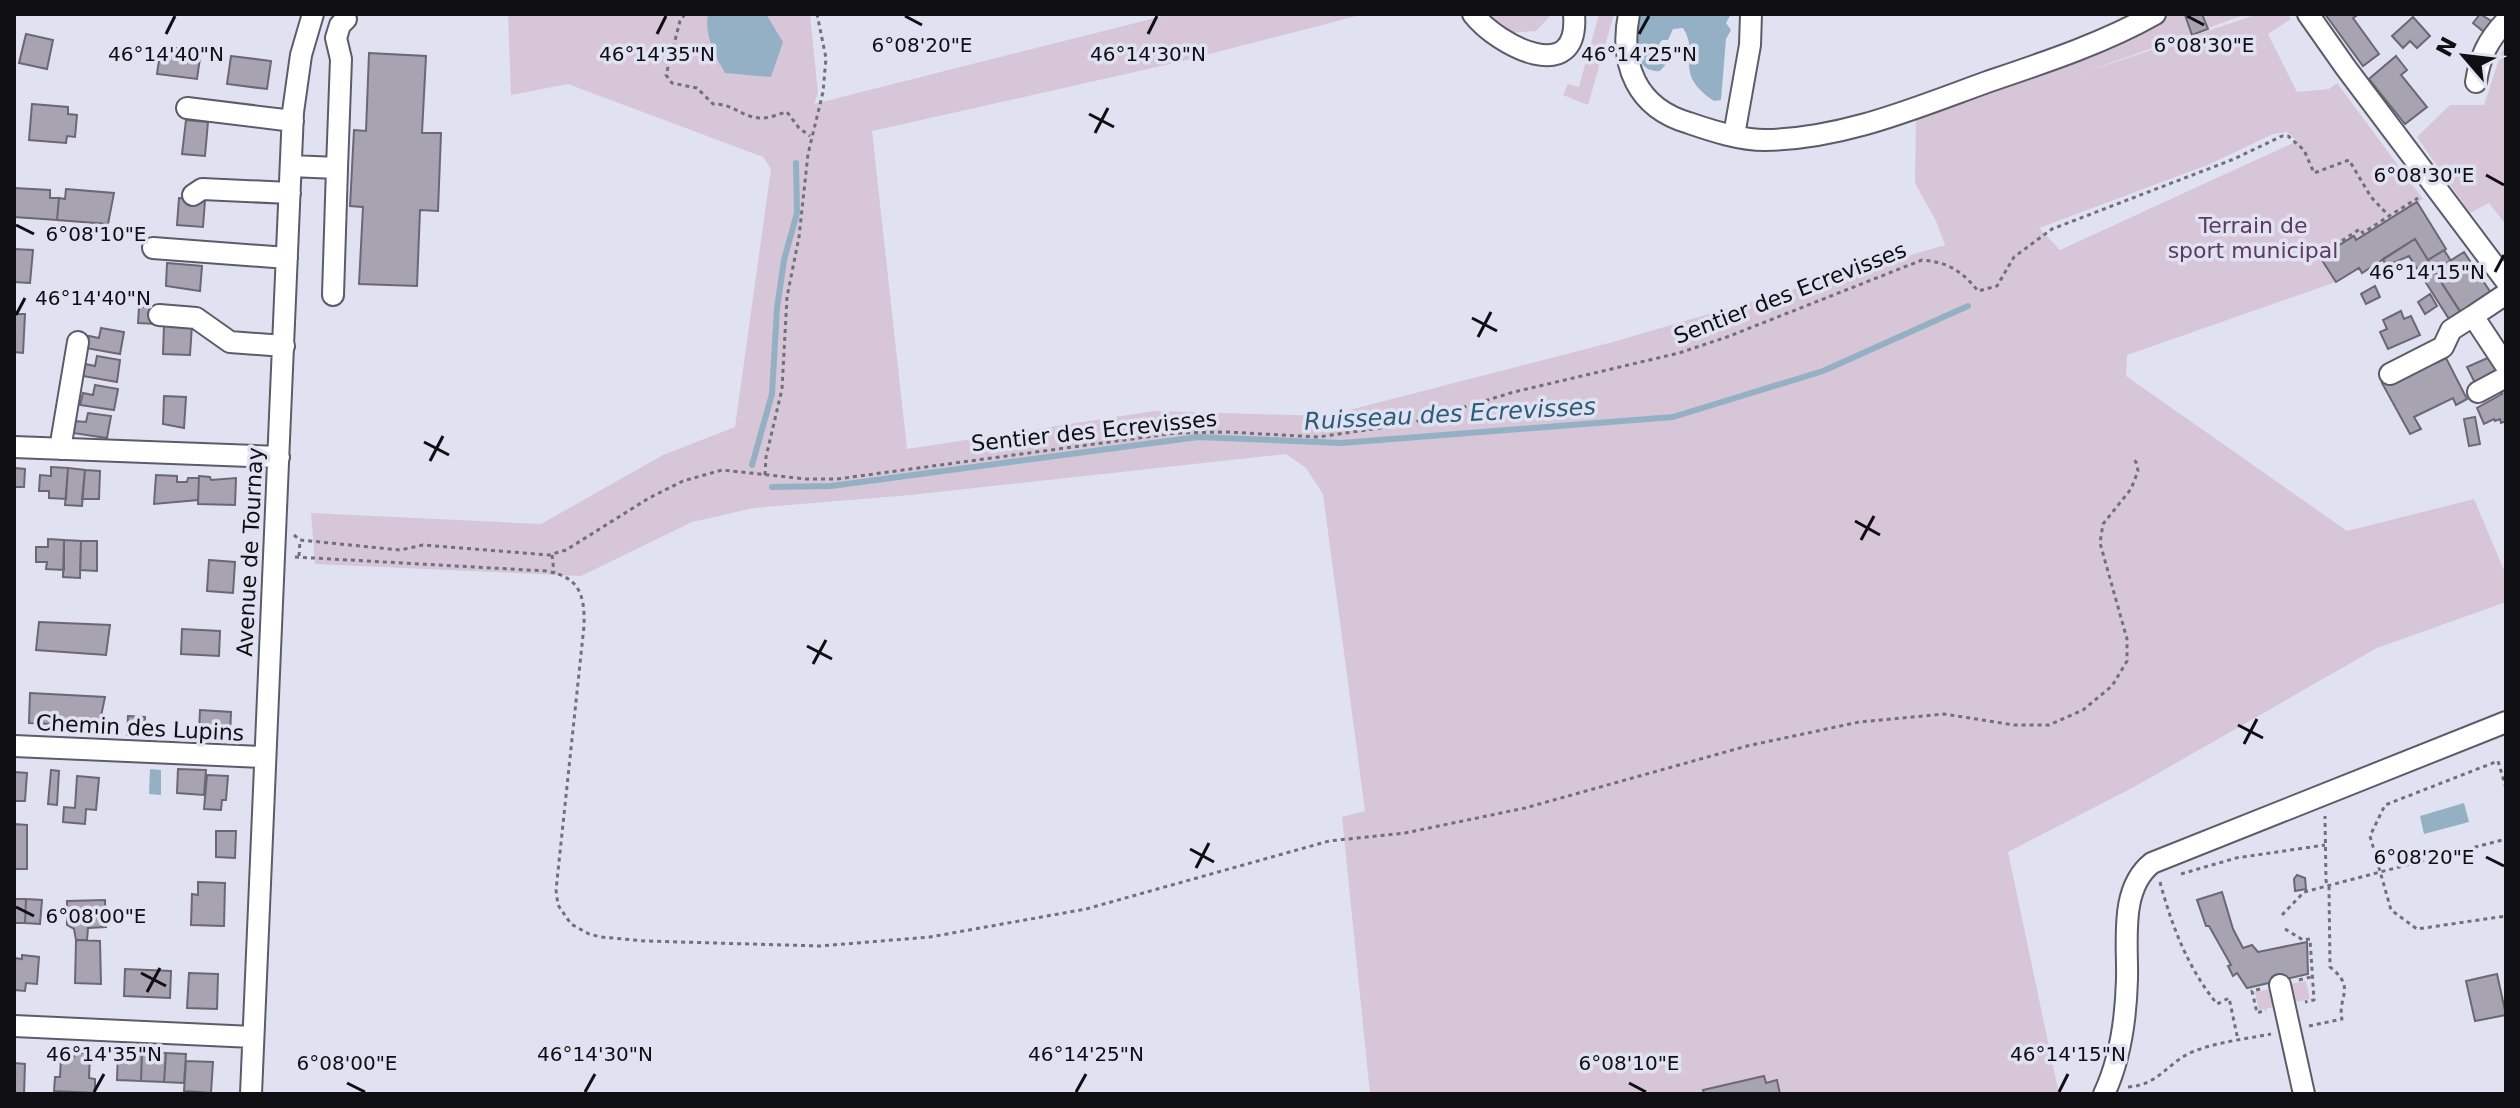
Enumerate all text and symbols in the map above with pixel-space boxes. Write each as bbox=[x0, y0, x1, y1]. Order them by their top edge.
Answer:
north arrow bbox=[2424, 16, 2504, 96]
text: 6°08'20"E bbox=[872, 33, 972, 57]
text: 6°08'30"E bbox=[2154, 33, 2254, 57]
text: N bbox=[2431, 33, 2462, 61]
text: 46°14'40"N bbox=[108, 42, 224, 66]
text: 46°14'35"N bbox=[599, 42, 715, 66]
text: 46°14'30"N bbox=[1090, 42, 1206, 66]
text: 46°14'25"N bbox=[1581, 42, 1697, 66]
text: 6°08'30"E bbox=[2374, 163, 2474, 187]
park label: Terrain de sport municipal bbox=[2168, 213, 2338, 263]
text: 6°08'10"E bbox=[46, 222, 146, 246]
street label: Sentier des Ecrevisses bbox=[1670, 237, 1910, 349]
text: 46°14'15"N bbox=[2369, 260, 2485, 284]
text: 46°14'40"N bbox=[35, 286, 151, 310]
water label: Ruisseau des Ecrevisses bbox=[1303, 392, 1597, 436]
street label: Sentier des Ecrevisses bbox=[970, 406, 1218, 456]
street label: Avenue de Tournay bbox=[232, 447, 268, 657]
street label: Chemin des Lupins bbox=[35, 710, 245, 746]
text: 6°08'20"E bbox=[2374, 845, 2474, 869]
text: 6°08'00"E bbox=[46, 904, 146, 928]
text: 46°14'35"N bbox=[46, 1042, 162, 1066]
text: 46°14'30"N bbox=[537, 1042, 653, 1066]
text: 46°14'25"N bbox=[1028, 1042, 1144, 1066]
text: 46°14'15"N bbox=[2010, 1042, 2126, 1066]
text: 6°08'00"E bbox=[297, 1051, 397, 1075]
text: 6°08'10"E bbox=[1579, 1051, 1679, 1075]

